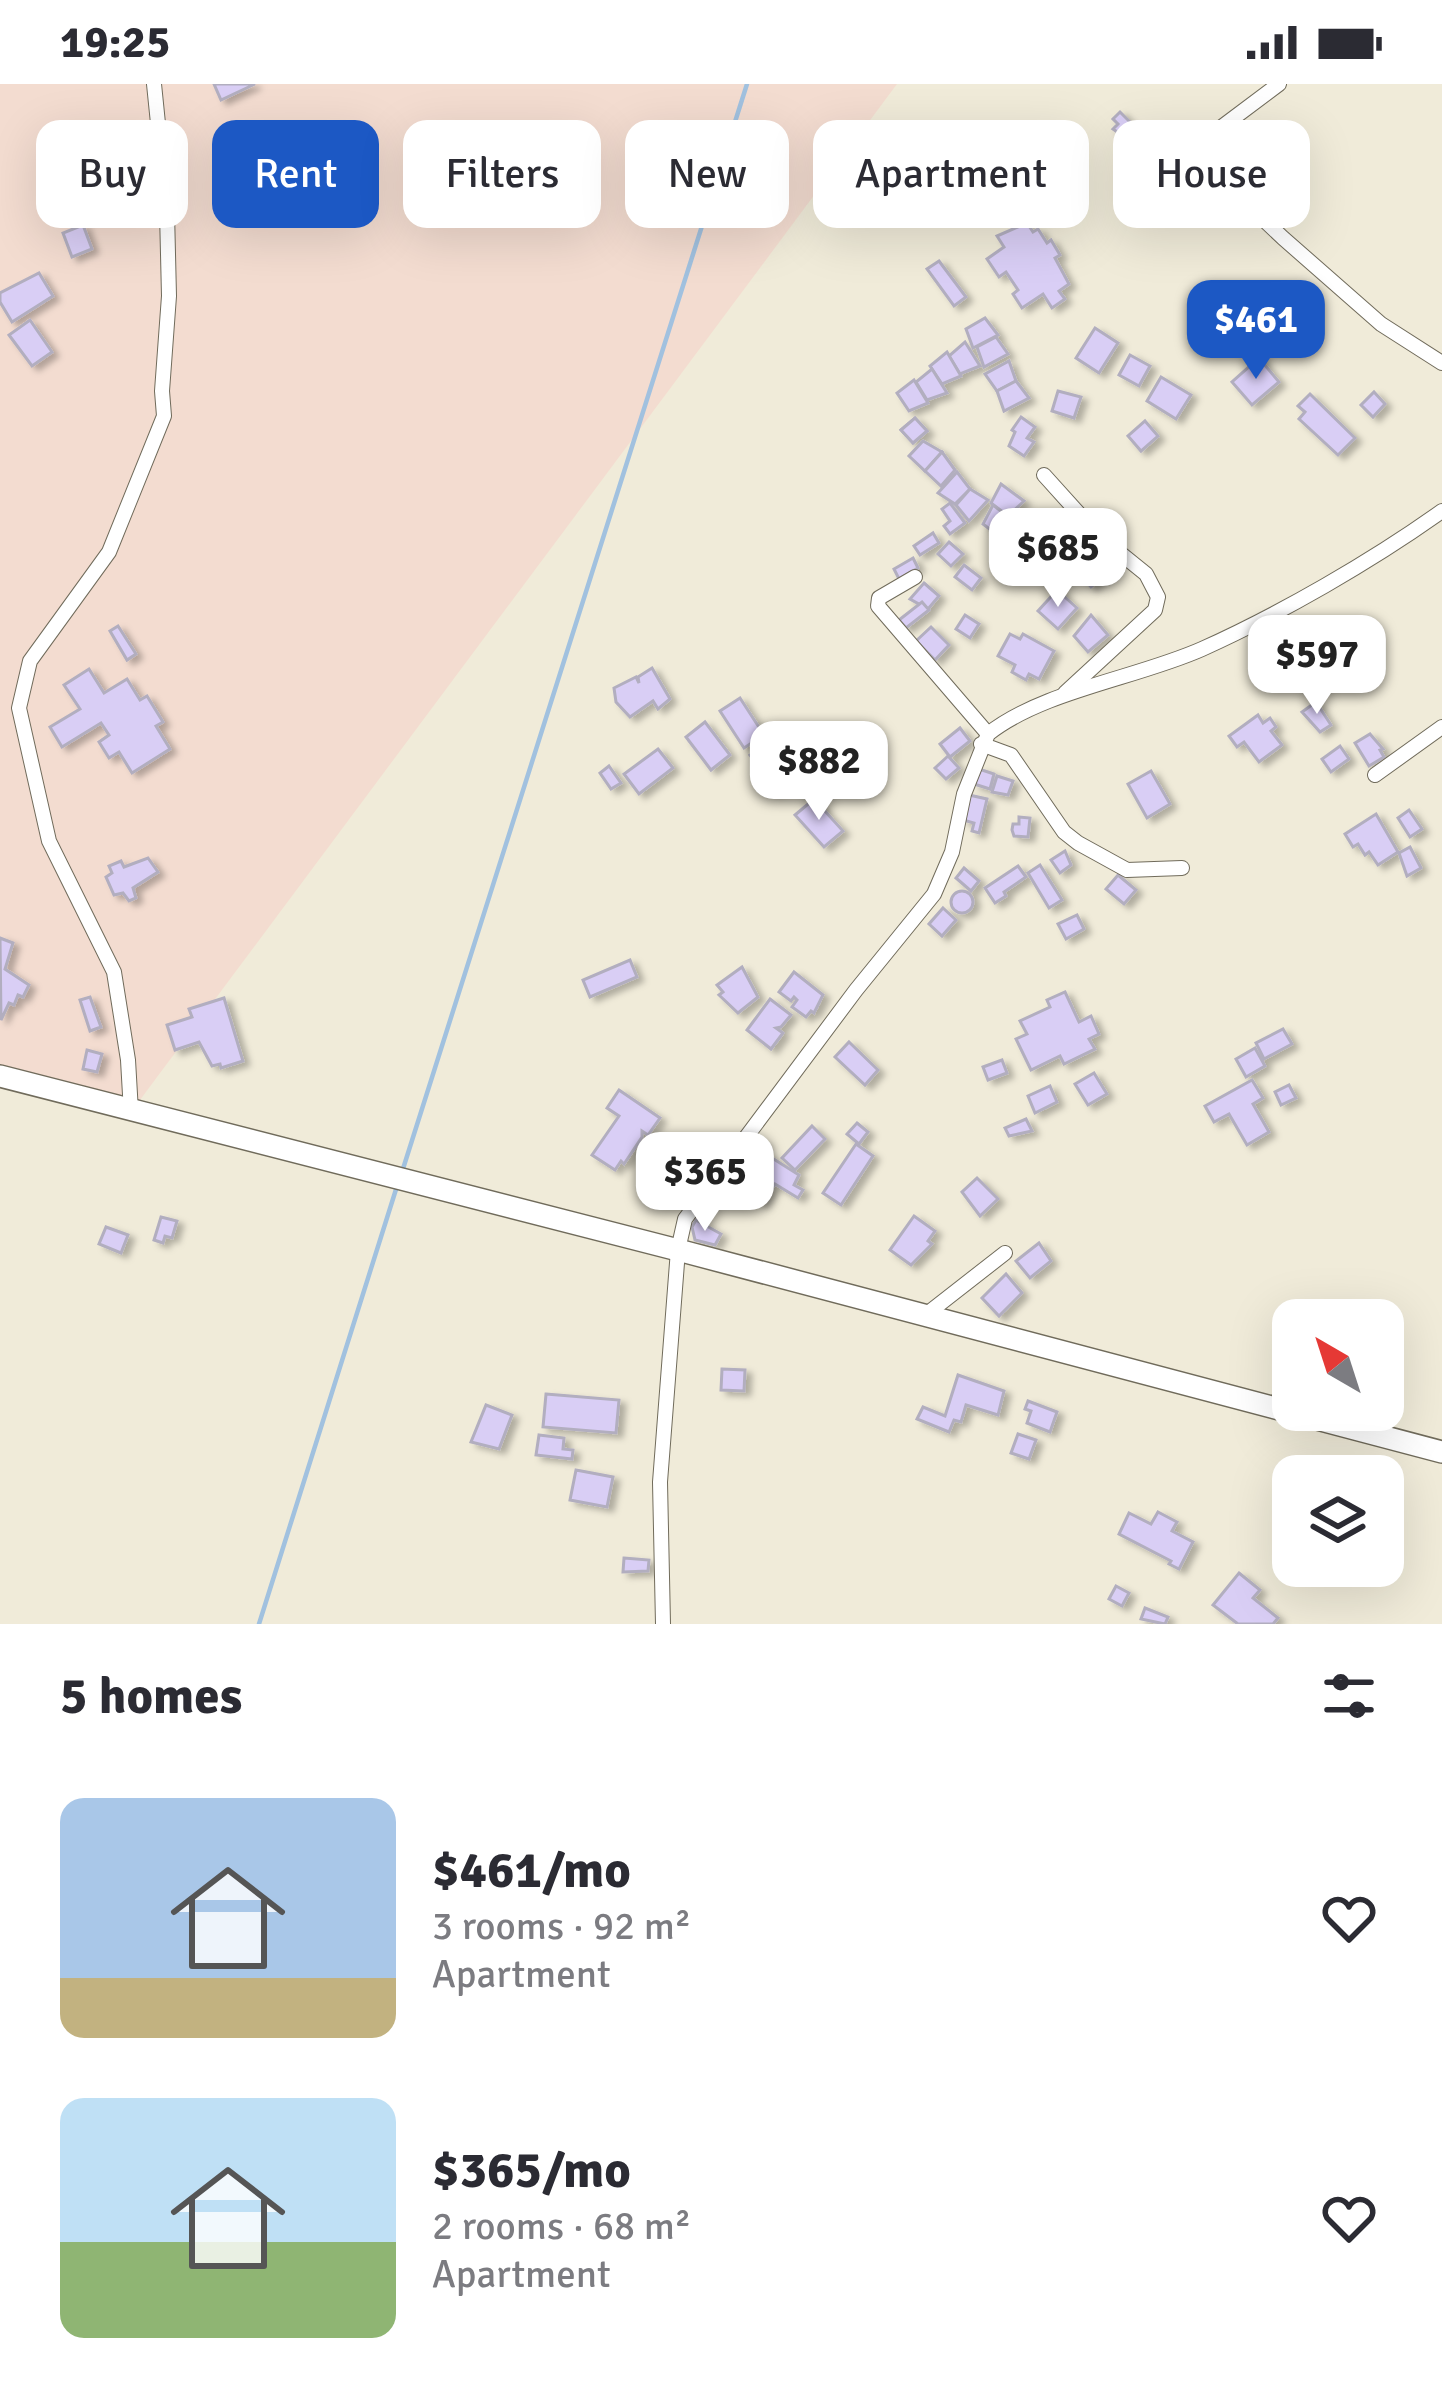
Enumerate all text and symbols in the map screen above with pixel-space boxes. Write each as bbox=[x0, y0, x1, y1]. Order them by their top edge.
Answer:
text: 19:25 bbox=[60, 15, 170, 70]
chip: Buy bbox=[36, 120, 188, 228]
chip: Rent bbox=[212, 120, 379, 228]
chip: Filters bbox=[403, 120, 601, 228]
chip: New bbox=[625, 120, 789, 228]
chip: Apartment bbox=[813, 120, 1089, 228]
chip: House bbox=[1113, 120, 1310, 228]
pin: $461 bbox=[1185, 280, 1327, 382]
text: $461 bbox=[1214, 295, 1298, 343]
pin: $685 bbox=[987, 508, 1129, 610]
text: $685 bbox=[1016, 523, 1100, 571]
pin: $597 bbox=[1246, 615, 1388, 717]
text: $597 bbox=[1275, 630, 1359, 678]
pin: $882 bbox=[748, 721, 890, 823]
text: $882 bbox=[777, 736, 861, 784]
pin: $365 bbox=[634, 1132, 776, 1234]
text: $365 bbox=[663, 1147, 747, 1195]
north arrow bbox=[1272, 1299, 1404, 1431]
map controls bbox=[1272, 1299, 1404, 1587]
button: layers bbox=[1272, 1455, 1404, 1587]
icon: filters bbox=[1316, 1663, 1382, 1729]
text: 5 homes bbox=[60, 1665, 242, 1728]
text: $461/mo bbox=[432, 1839, 631, 1902]
icon: home bbox=[156, 1846, 300, 1990]
icon: heart bbox=[1316, 1885, 1382, 1951]
text: 3 rooms · 92 m² bbox=[432, 1902, 691, 1950]
text: Apartment bbox=[432, 1950, 611, 1998]
text: $365/mo bbox=[432, 2139, 631, 2202]
icon: home bbox=[156, 2146, 300, 2290]
icon: heart bbox=[1316, 2185, 1382, 2251]
text: 2 rooms · 68 m² bbox=[432, 2202, 691, 2250]
text: Apartment bbox=[432, 2250, 611, 2298]

